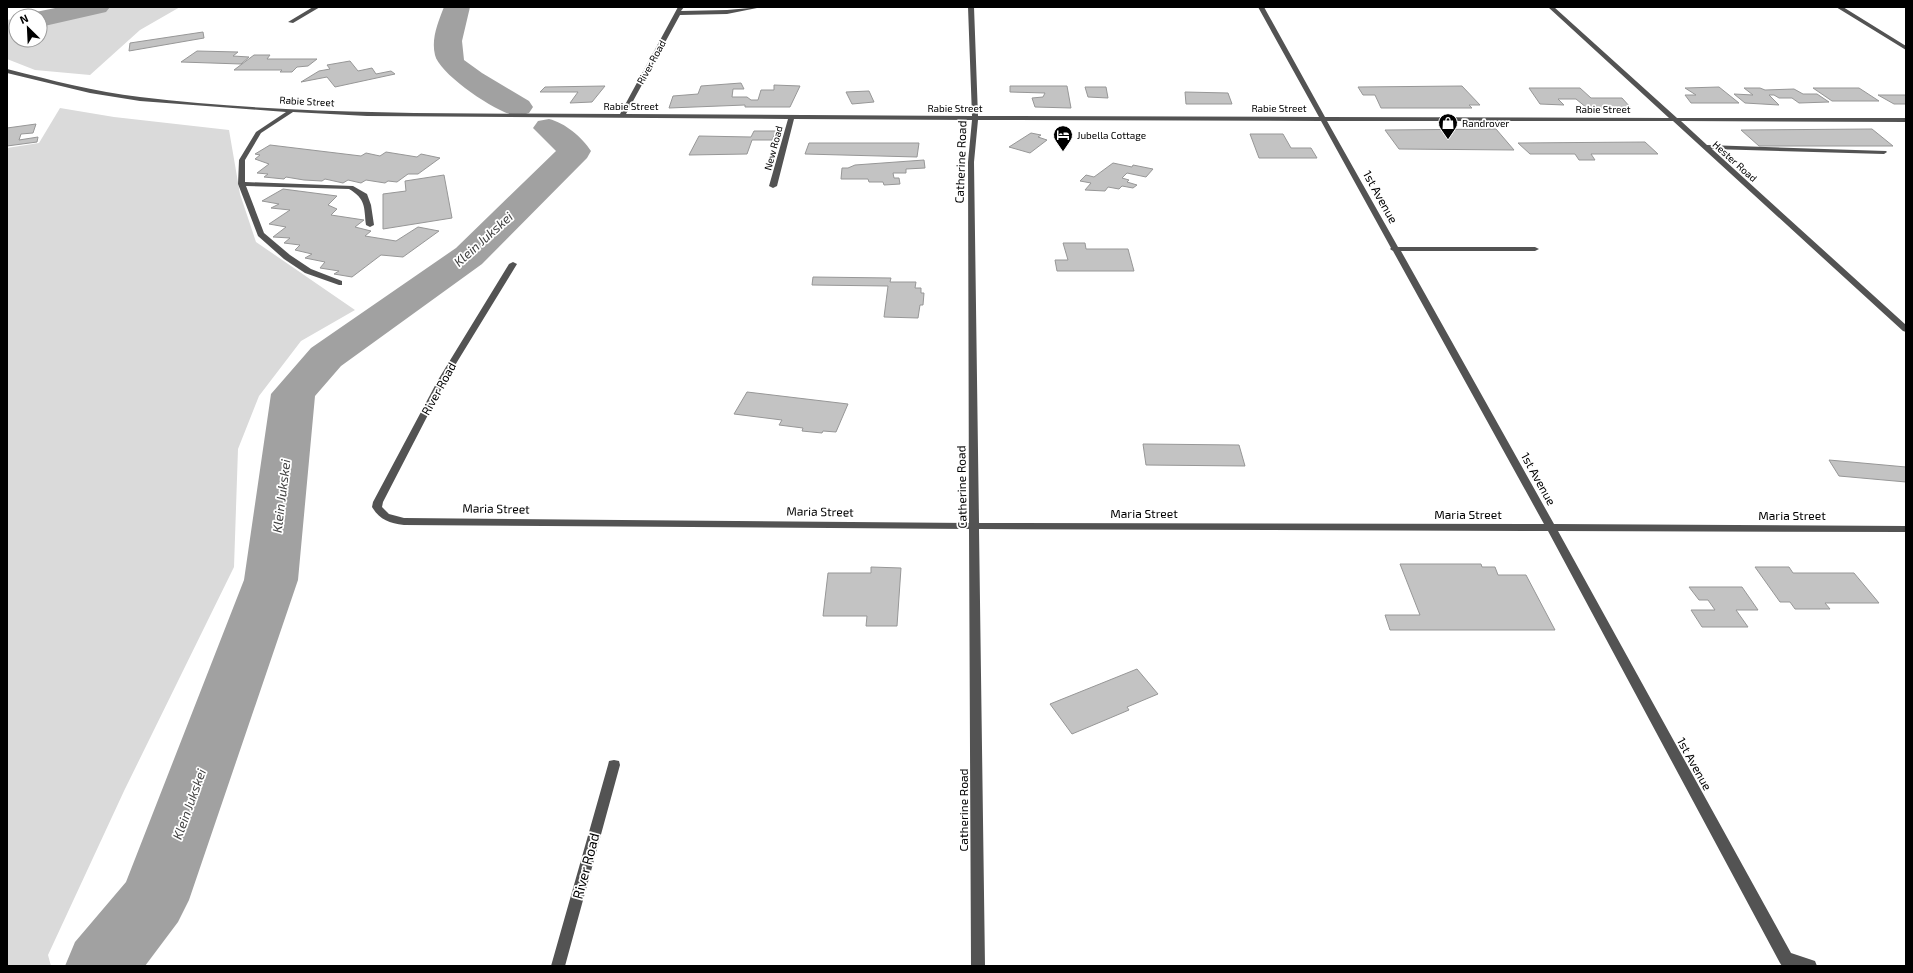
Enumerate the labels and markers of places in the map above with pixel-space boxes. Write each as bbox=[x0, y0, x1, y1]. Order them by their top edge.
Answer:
shop icon: Randrover bbox=[1437, 112, 1459, 140]
place label: Randrover bbox=[1462, 117, 1509, 129]
hotel icon: Jubella Cottage bbox=[1052, 124, 1074, 152]
place label: Jubella Cottage bbox=[1077, 129, 1146, 141]

